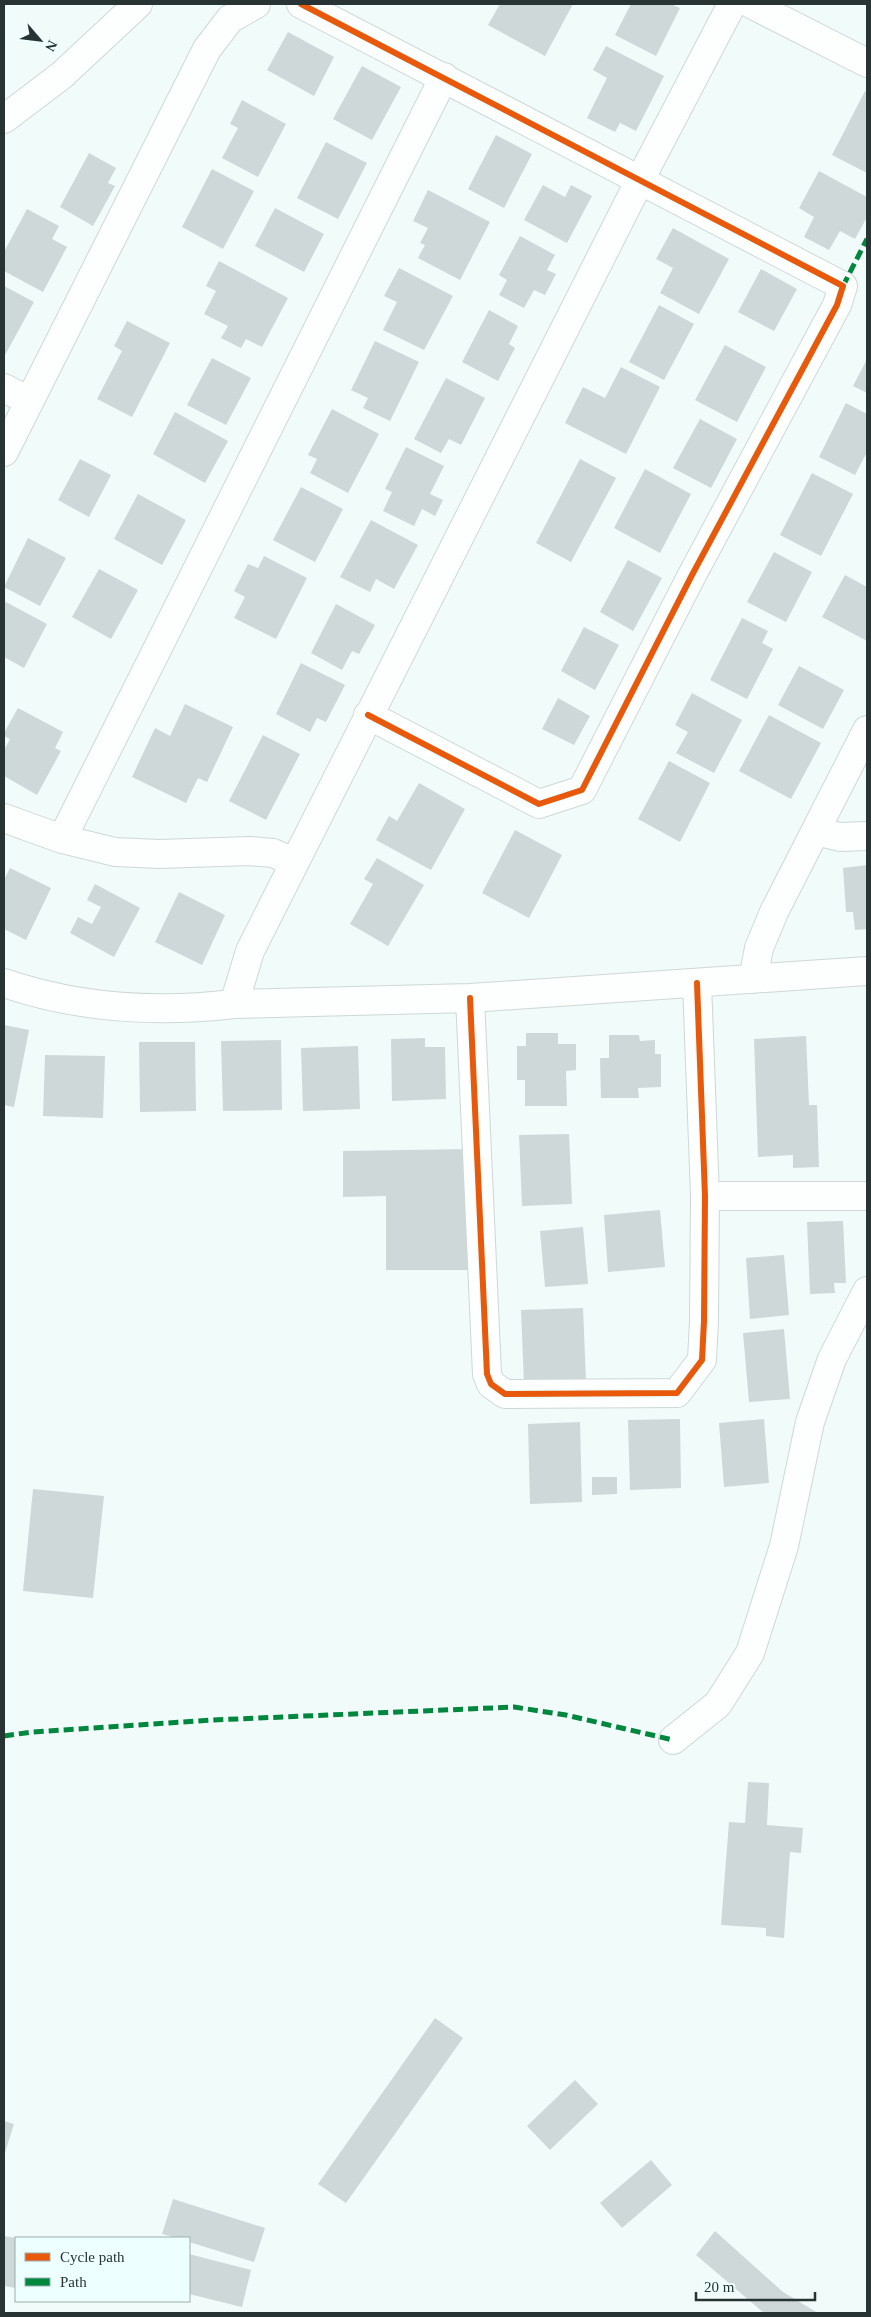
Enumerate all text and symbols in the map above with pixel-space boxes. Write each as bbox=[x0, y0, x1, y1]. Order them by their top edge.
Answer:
north arrow bbox=[15, 15, 65, 65]
text: N bbox=[42, 38, 60, 54]
legend bbox=[15, 2237, 190, 2302]
text: Cycle path bbox=[60, 2249, 125, 2265]
scale bar bbox=[696, 2270, 815, 2302]
text: Path bbox=[60, 2274, 87, 2290]
text: 20 m bbox=[704, 2279, 735, 2295]

